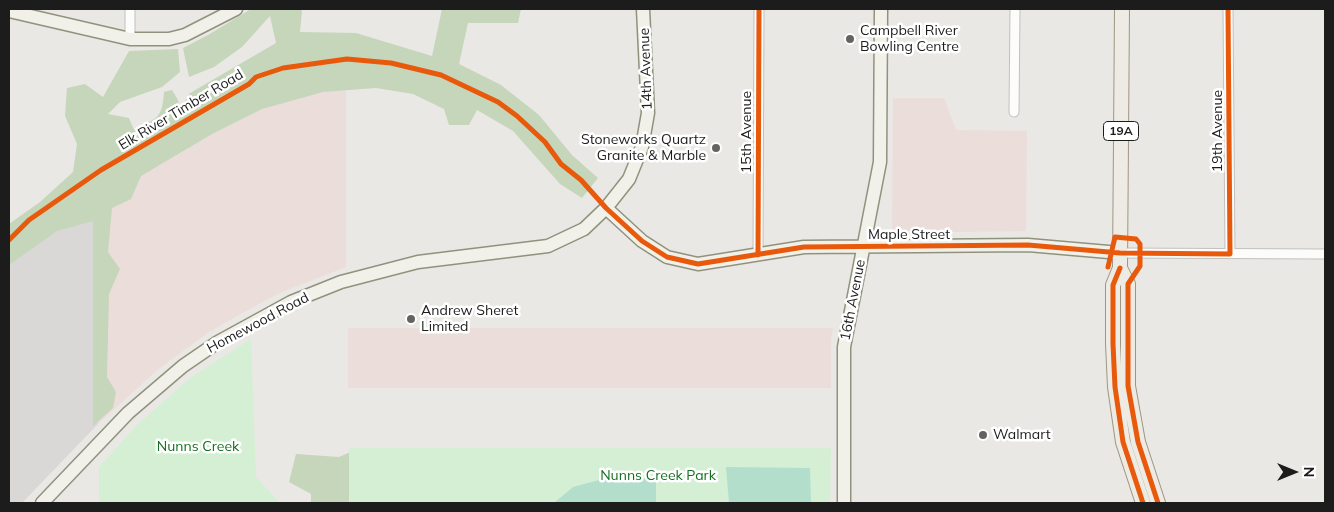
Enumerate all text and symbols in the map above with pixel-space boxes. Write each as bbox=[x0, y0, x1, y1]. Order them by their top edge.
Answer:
place label: Campbell River Bowling Centre bbox=[860, 23, 959, 56]
street label: 14th Avenue bbox=[636, 28, 656, 110]
marker: Campbell River Bowling Centre bbox=[844, 33, 856, 45]
street label: Elk River Timber Road bbox=[116, 66, 246, 154]
street label: 19th Avenue bbox=[1210, 90, 1226, 172]
street label: 15th Avenue bbox=[739, 91, 755, 173]
road number: 19A bbox=[1104, 122, 1138, 140]
place label: Stoneworks Quartz Granite & Marble bbox=[581, 132, 706, 164]
marker: Stoneworks Quartz Granite & Marble bbox=[710, 142, 722, 154]
street label: Maple Street bbox=[868, 227, 950, 243]
street label: 16th Avenue bbox=[837, 258, 869, 342]
street label: Homewood Road bbox=[204, 289, 312, 357]
place label: Andrew Sheret Limited bbox=[421, 303, 518, 336]
marker: Andrew Sheret Limited bbox=[405, 313, 417, 325]
place label: Walmart bbox=[993, 427, 1051, 443]
marker: Walmart bbox=[977, 429, 989, 441]
park label: Nunns Creek bbox=[157, 439, 239, 455]
north arrow bbox=[1269, 447, 1319, 497]
text: N bbox=[1300, 467, 1318, 477]
park label: Nunns Creek Park bbox=[600, 468, 716, 484]

